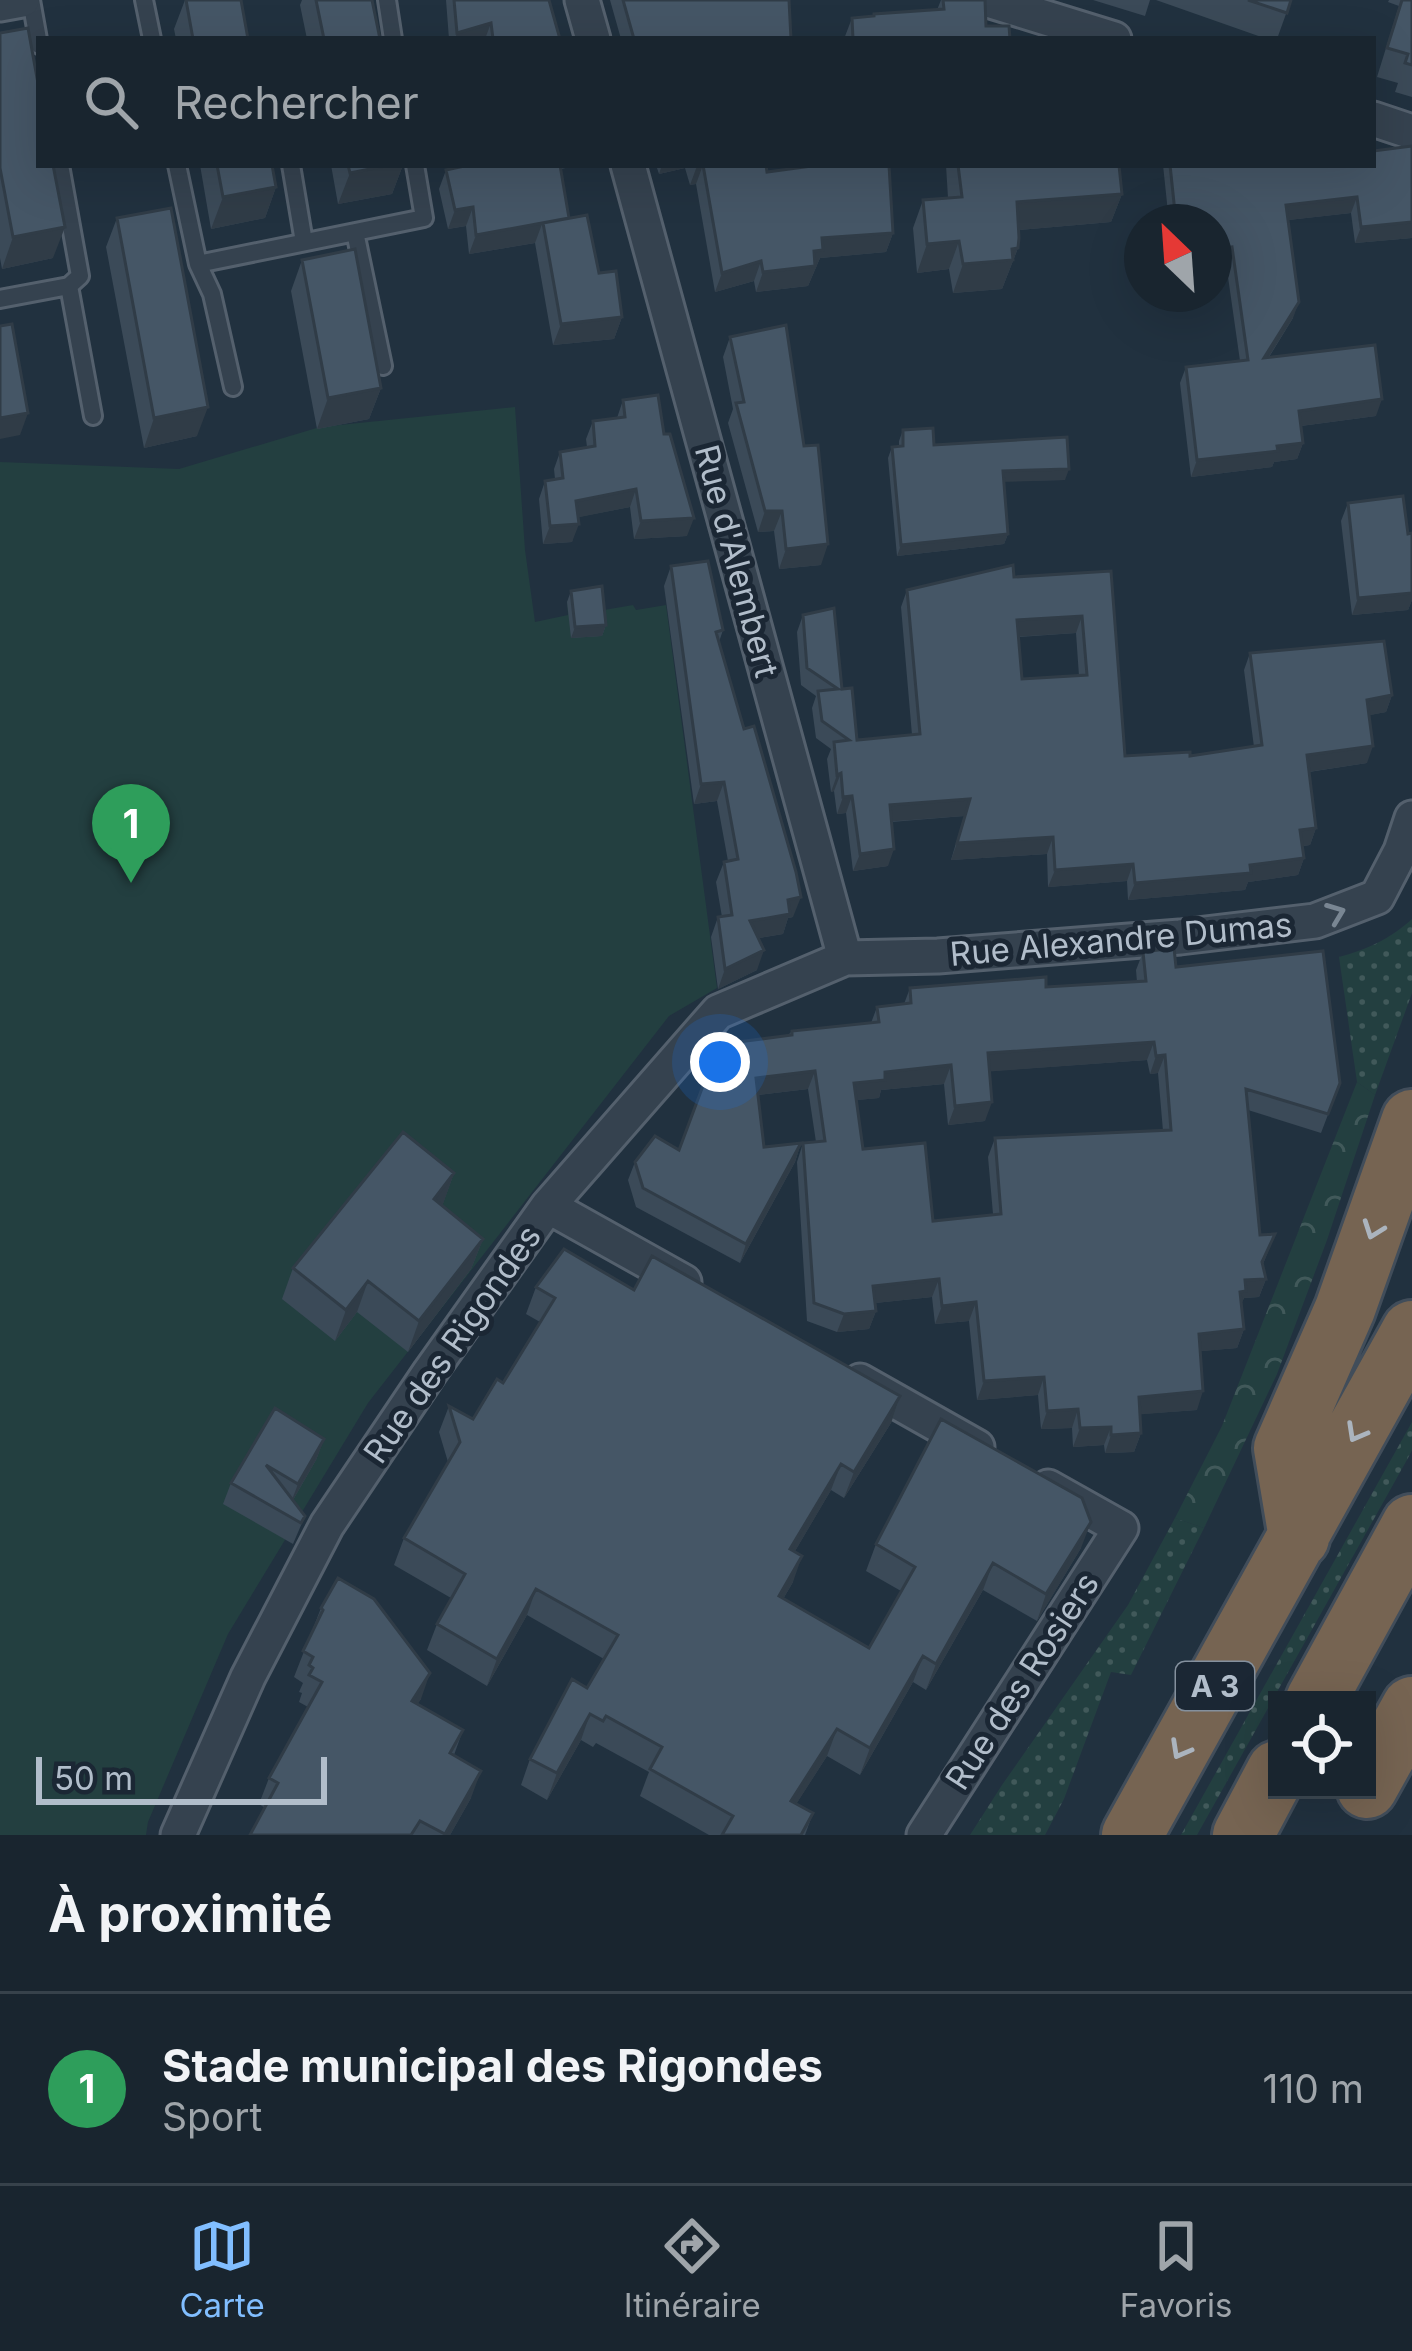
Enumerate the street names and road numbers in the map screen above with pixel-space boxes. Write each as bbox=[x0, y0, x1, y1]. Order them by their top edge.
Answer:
street label: Rue d'Alembert bbox=[687, 440, 787, 682]
street label: Rue Alexandre Dumas bbox=[948, 904, 1294, 974]
street label: Rue des Rigondes bbox=[355, 1217, 549, 1471]
street label: Rue des Rosiers bbox=[937, 1565, 1107, 1797]
road number: A 3 bbox=[1176, 1662, 1254, 1710]

